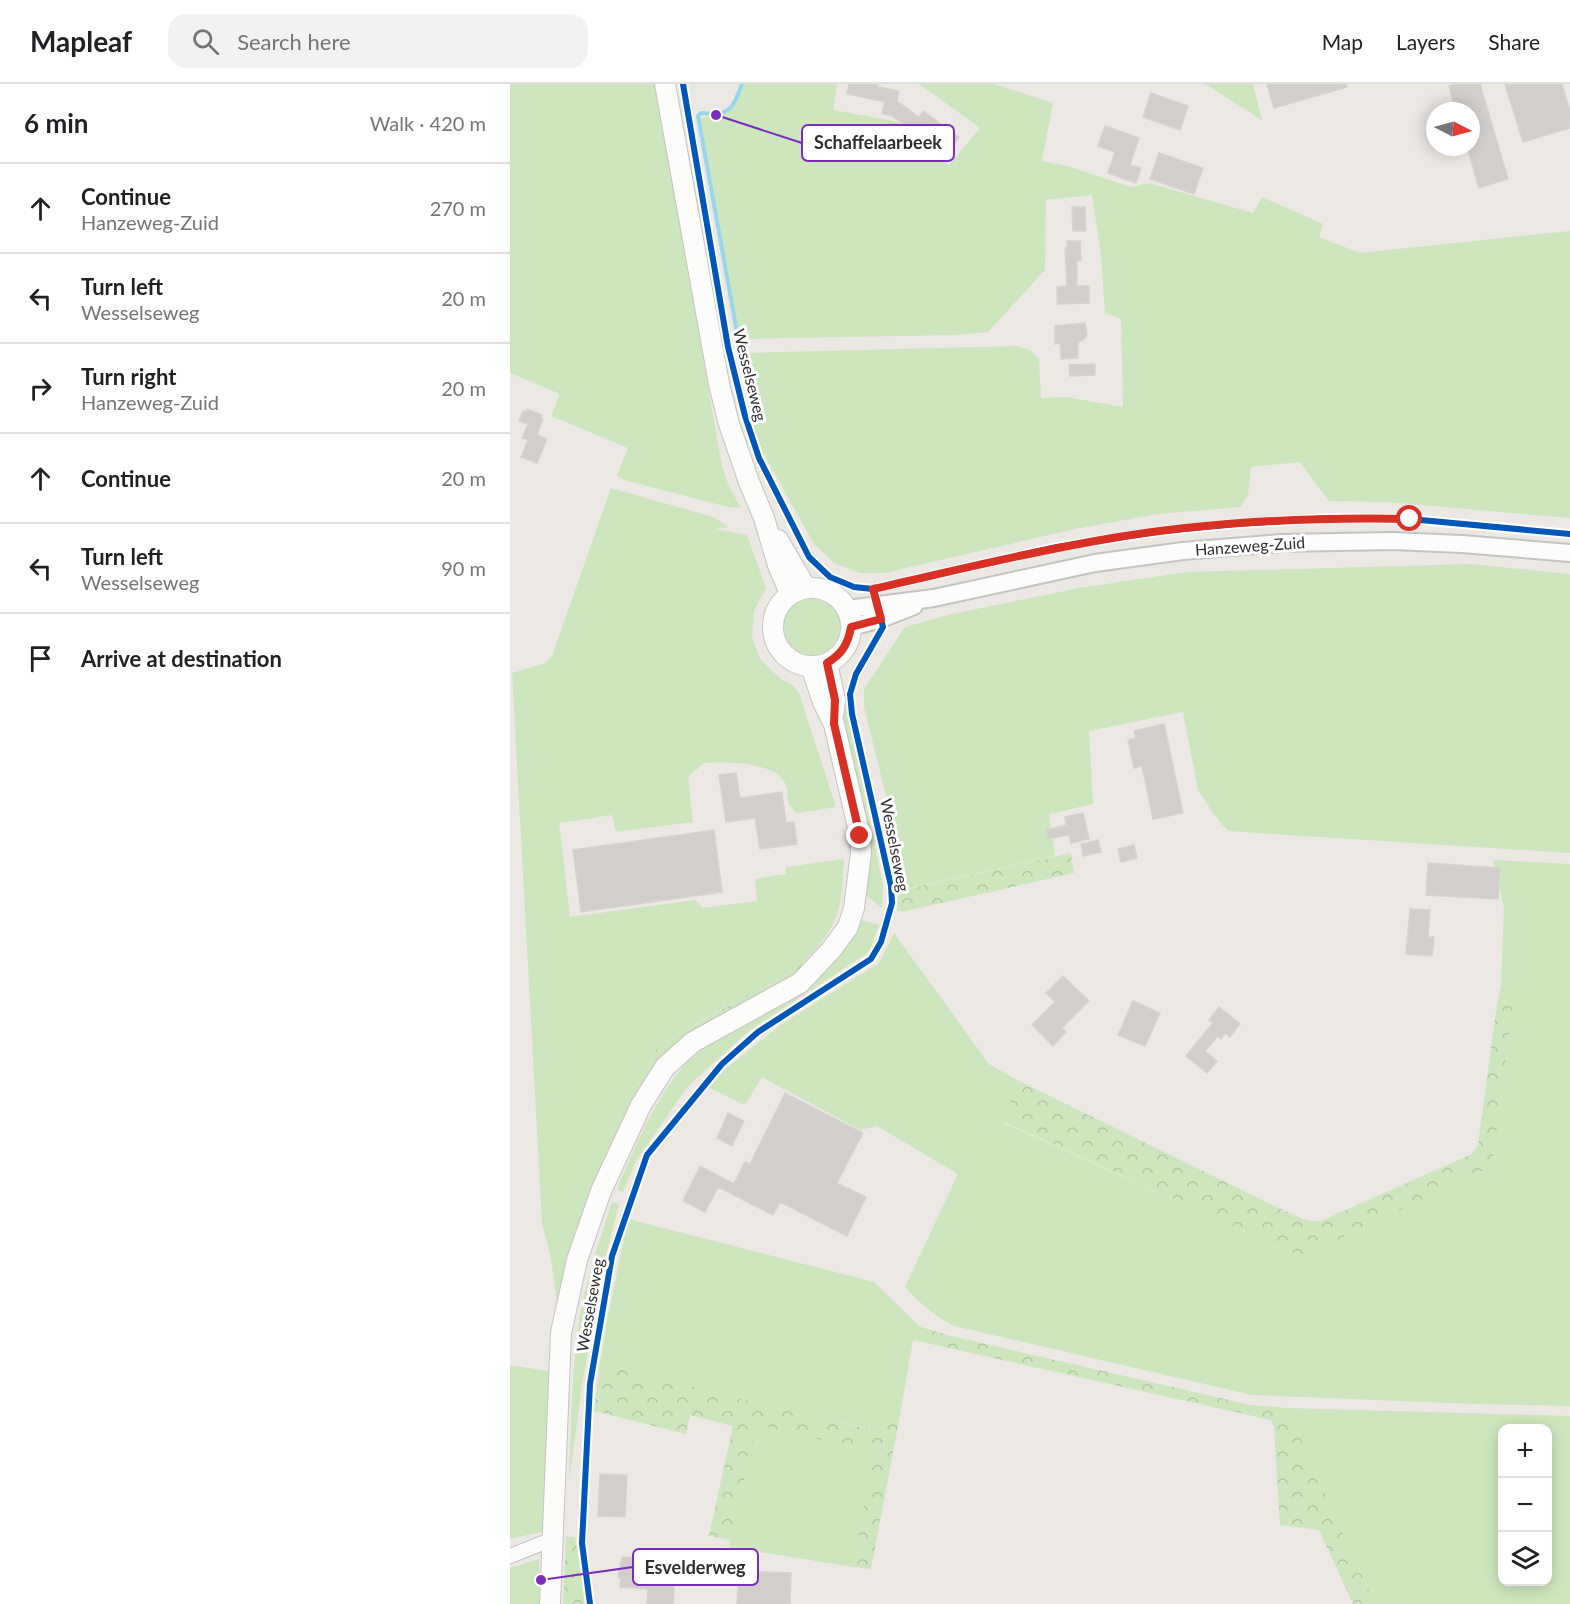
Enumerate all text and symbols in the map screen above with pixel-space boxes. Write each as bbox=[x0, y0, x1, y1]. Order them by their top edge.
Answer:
search box bbox=[168, 14, 588, 68]
text: Mapleaf bbox=[30, 24, 132, 58]
icon: search bbox=[189, 25, 222, 58]
text: Search here bbox=[237, 28, 351, 55]
text: Map bbox=[1322, 29, 1363, 54]
text: Layers bbox=[1396, 29, 1455, 54]
text: Share bbox=[1488, 29, 1540, 54]
north arrow bbox=[1426, 102, 1480, 156]
text: 6 min bbox=[24, 107, 88, 139]
text: Walk · 420 m bbox=[370, 111, 486, 135]
callout: Schaffelaarbeek bbox=[802, 125, 954, 161]
text: Schaffelaarbeek bbox=[814, 131, 942, 153]
text: Continue bbox=[81, 183, 171, 210]
icon: ahead bbox=[24, 192, 57, 225]
text: 270 m bbox=[430, 196, 486, 220]
text: Hanzeweg-Zuid bbox=[81, 210, 219, 234]
text: Turn left bbox=[81, 273, 163, 300]
icon: left bbox=[24, 282, 57, 315]
text: 20 m bbox=[441, 286, 486, 310]
text: Wesselseweg bbox=[81, 300, 199, 324]
street label: Wesselseweg bbox=[730, 327, 771, 423]
text: Turn right bbox=[81, 363, 176, 390]
icon: right bbox=[24, 372, 57, 405]
text: 20 m bbox=[441, 376, 486, 400]
text: Hanzeweg-Zuid bbox=[81, 390, 219, 414]
icon: ahead bbox=[24, 462, 57, 495]
text: Continue bbox=[81, 465, 171, 492]
text: 20 m bbox=[441, 466, 486, 490]
route start bbox=[1396, 505, 1422, 531]
street label: Hanzeweg-Zuid bbox=[1194, 532, 1306, 559]
text: Turn left bbox=[81, 543, 163, 570]
icon: left bbox=[24, 552, 57, 585]
text: 90 m bbox=[441, 556, 486, 580]
text: Wesselseweg bbox=[81, 570, 199, 594]
icon: arrive bbox=[24, 642, 57, 675]
text: Arrive at destination bbox=[81, 645, 282, 672]
street label: Wesselseweg bbox=[877, 797, 914, 893]
route end bbox=[846, 822, 872, 848]
street label: Wesselseweg bbox=[572, 1257, 607, 1353]
map controls bbox=[1498, 1424, 1552, 1586]
button: + bbox=[1498, 1424, 1552, 1478]
button: − bbox=[1498, 1478, 1552, 1532]
button: layers bbox=[1498, 1532, 1552, 1586]
callout: Esvelderweg bbox=[633, 1549, 758, 1585]
text: Esvelderweg bbox=[644, 1556, 746, 1578]

